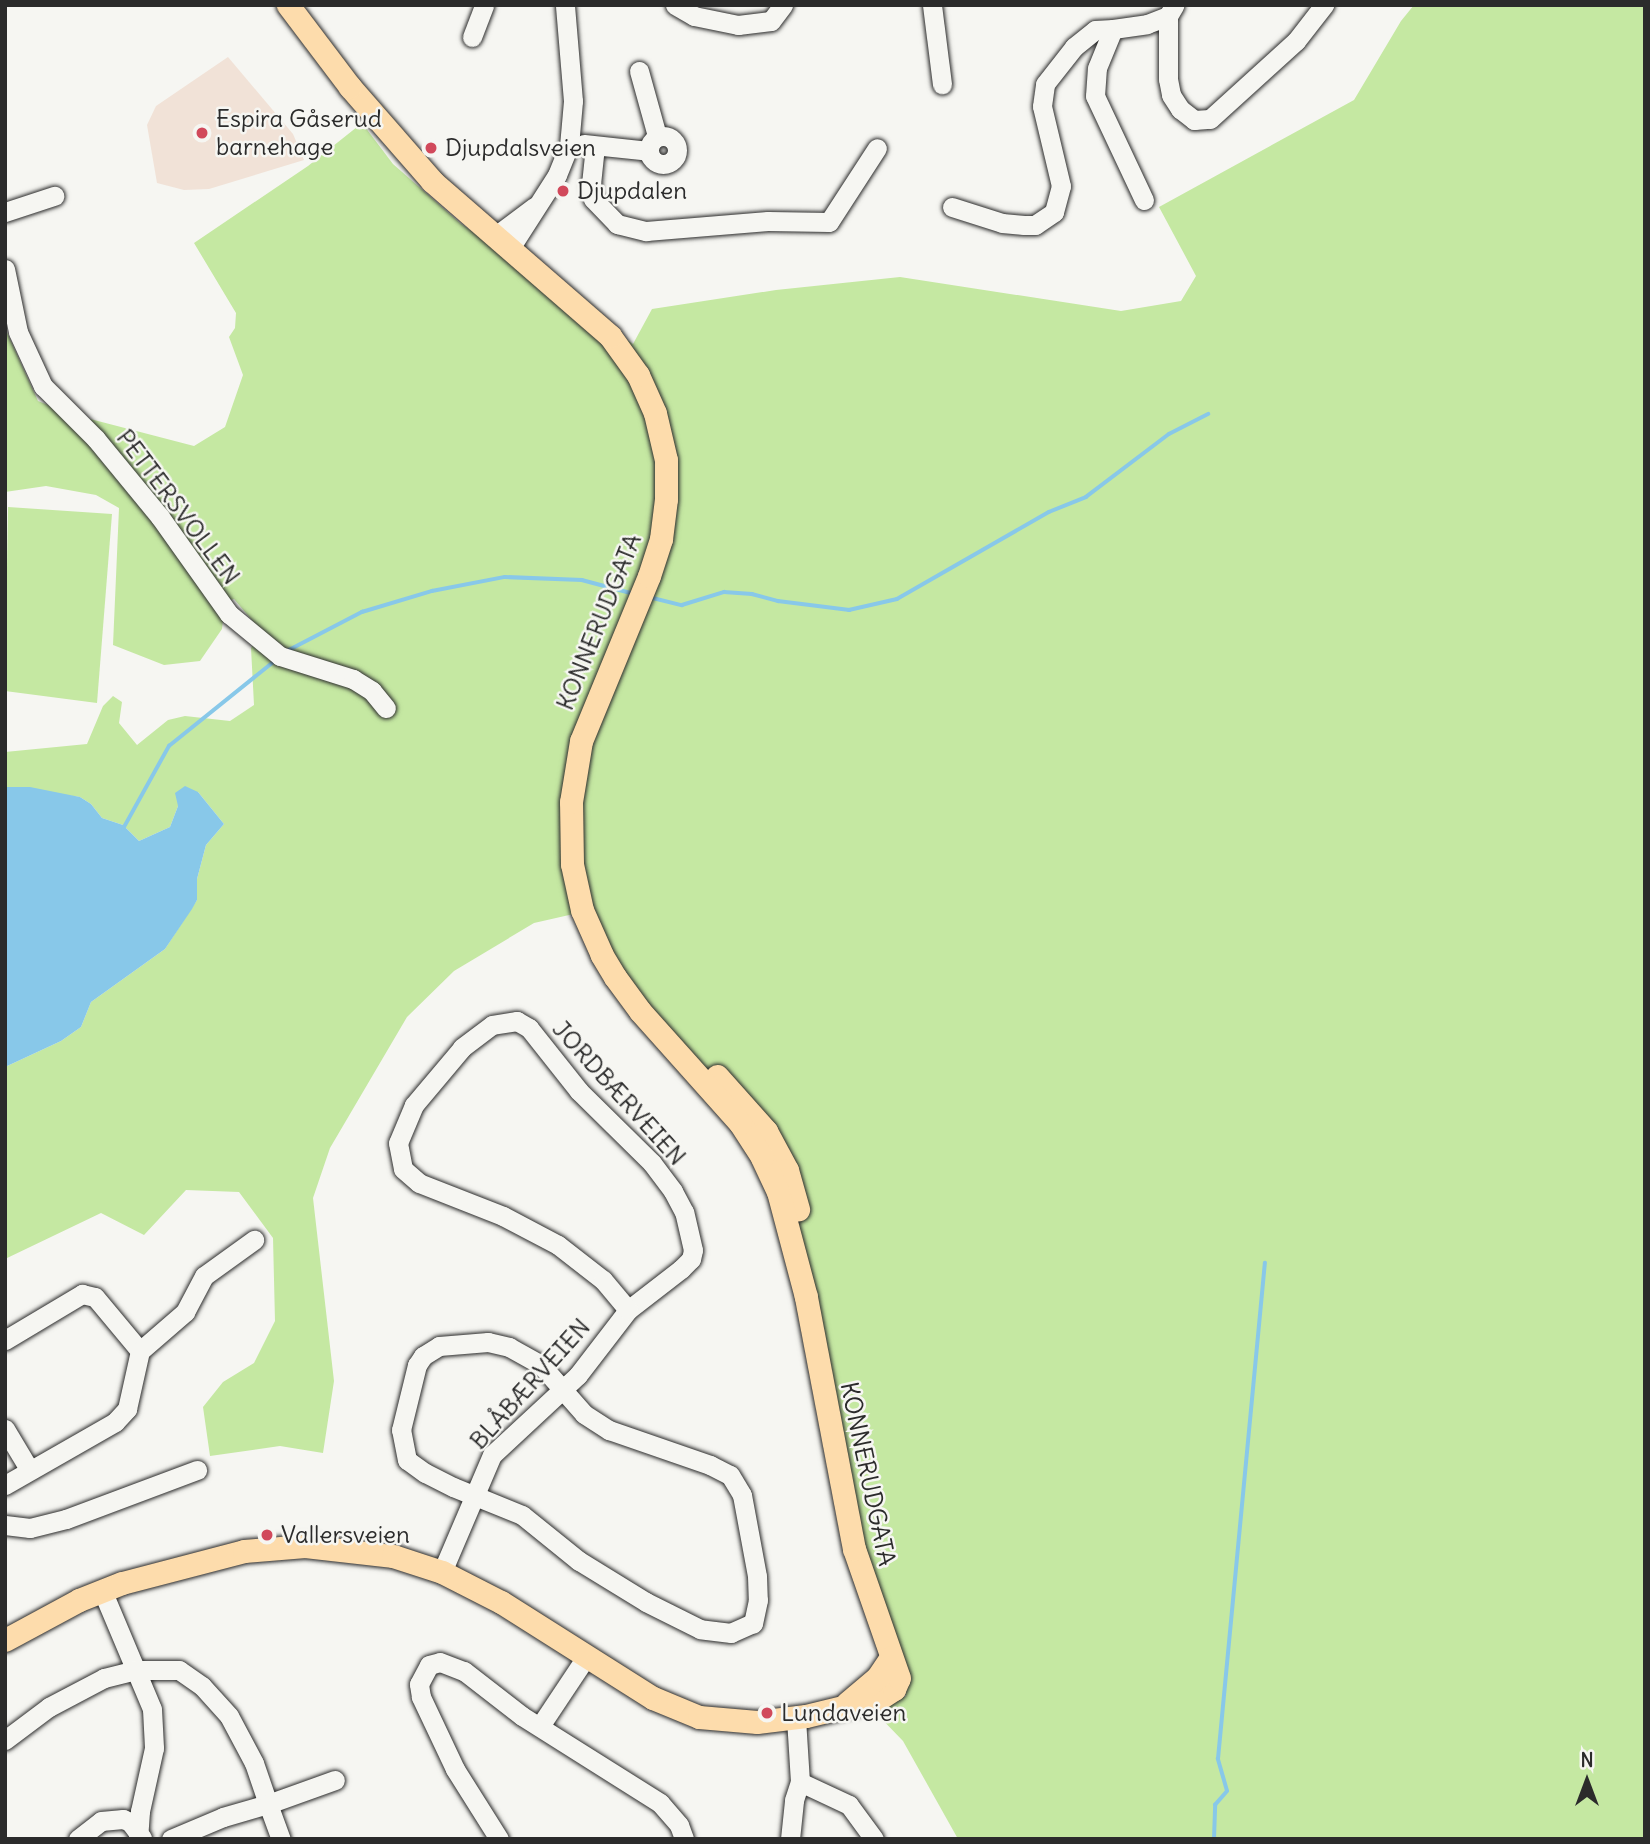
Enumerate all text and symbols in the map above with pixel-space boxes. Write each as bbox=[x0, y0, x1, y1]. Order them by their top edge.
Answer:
place label: Espira Gåserud barnehage bbox=[216, 105, 382, 161]
marker: Espira Gåserud barnehage bbox=[194, 125, 210, 141]
place label: Djupdalsveien bbox=[445, 134, 596, 162]
marker: Djupdalsveien bbox=[423, 140, 439, 156]
place label: Djupdalen bbox=[577, 177, 687, 205]
marker: Djupdalen bbox=[555, 183, 571, 199]
street label: PETTERSVOLLEN bbox=[110, 424, 246, 590]
street label: KONNERUDGATA bbox=[551, 530, 647, 714]
street label: JORDBÆRVEIEN bbox=[546, 1015, 692, 1171]
street label: BLÅBÆRVEIEN bbox=[464, 1313, 596, 1455]
street label: KONNERUDGATA bbox=[834, 1379, 902, 1569]
place label: Vallersveien bbox=[281, 1521, 410, 1549]
marker: Vallersveien bbox=[259, 1527, 275, 1543]
place label: Lundaveien bbox=[781, 1699, 906, 1727]
marker: Lundaveien bbox=[759, 1705, 775, 1721]
north arrow bbox=[1552, 1746, 1622, 1816]
text: N bbox=[1580, 1748, 1594, 1772]

